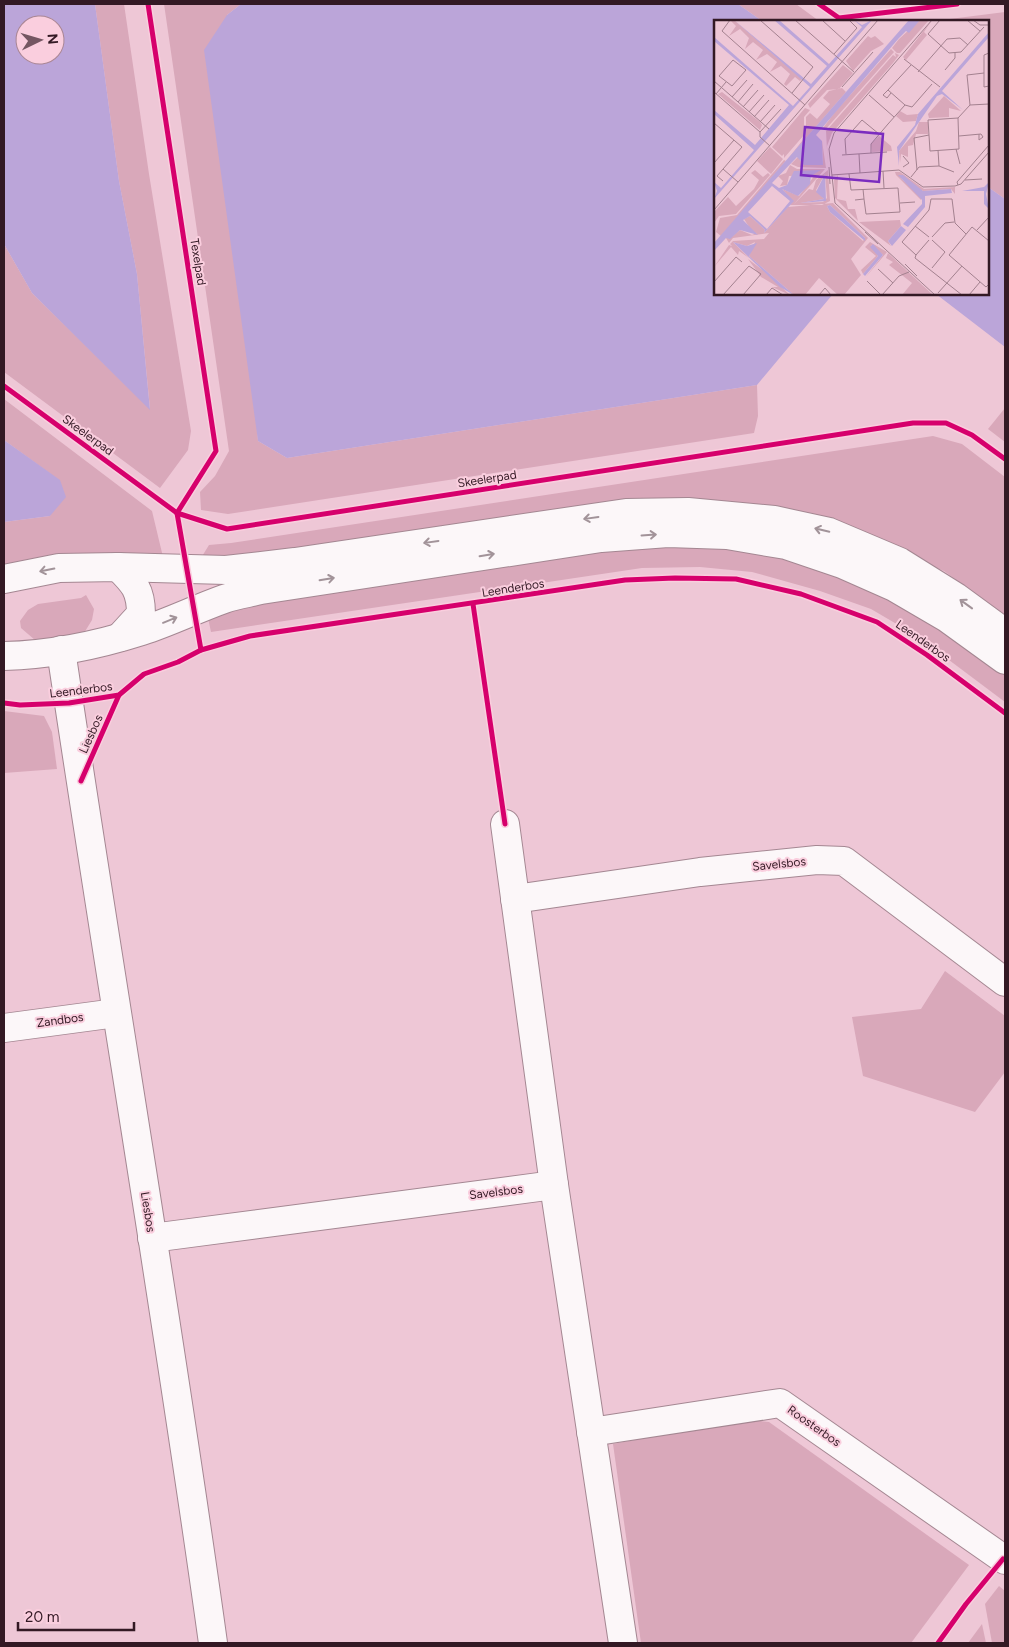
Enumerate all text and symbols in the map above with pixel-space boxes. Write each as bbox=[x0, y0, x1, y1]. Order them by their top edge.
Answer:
north arrow bbox=[15, 15, 65, 65]
inset map bbox=[714, 20, 989, 295]
text: N bbox=[44, 33, 61, 45]
street label: Texelpad bbox=[187, 237, 209, 287]
street label: Skeelerpad bbox=[60, 412, 116, 458]
street label: Skeelerpad bbox=[456, 467, 518, 491]
one-way arrow bbox=[584, 514, 600, 524]
one-way arrow bbox=[814, 525, 830, 535]
one-way arrow bbox=[640, 530, 656, 539]
one-way arrow bbox=[423, 538, 439, 548]
one-way arrow bbox=[479, 550, 495, 560]
one-way arrow bbox=[39, 566, 55, 576]
one-way arrow bbox=[318, 574, 334, 584]
street label: Leenderbos bbox=[481, 576, 546, 600]
one-way arrow bbox=[959, 599, 973, 609]
one-way arrow bbox=[162, 615, 177, 624]
street label: Leenderbos bbox=[893, 617, 953, 665]
street label: Leenderbos bbox=[49, 679, 114, 701]
street label: Liesbos bbox=[76, 712, 106, 755]
street label: Savelsbos bbox=[751, 854, 807, 874]
street label: Zandbos bbox=[36, 1010, 85, 1030]
street label: Savelsbos bbox=[468, 1182, 524, 1202]
street label: Liesbos bbox=[138, 1191, 158, 1234]
street label: Roosterbos bbox=[785, 1403, 844, 1450]
scale bar bbox=[18, 1600, 134, 1632]
text: 20 m bbox=[25, 1608, 59, 1626]

